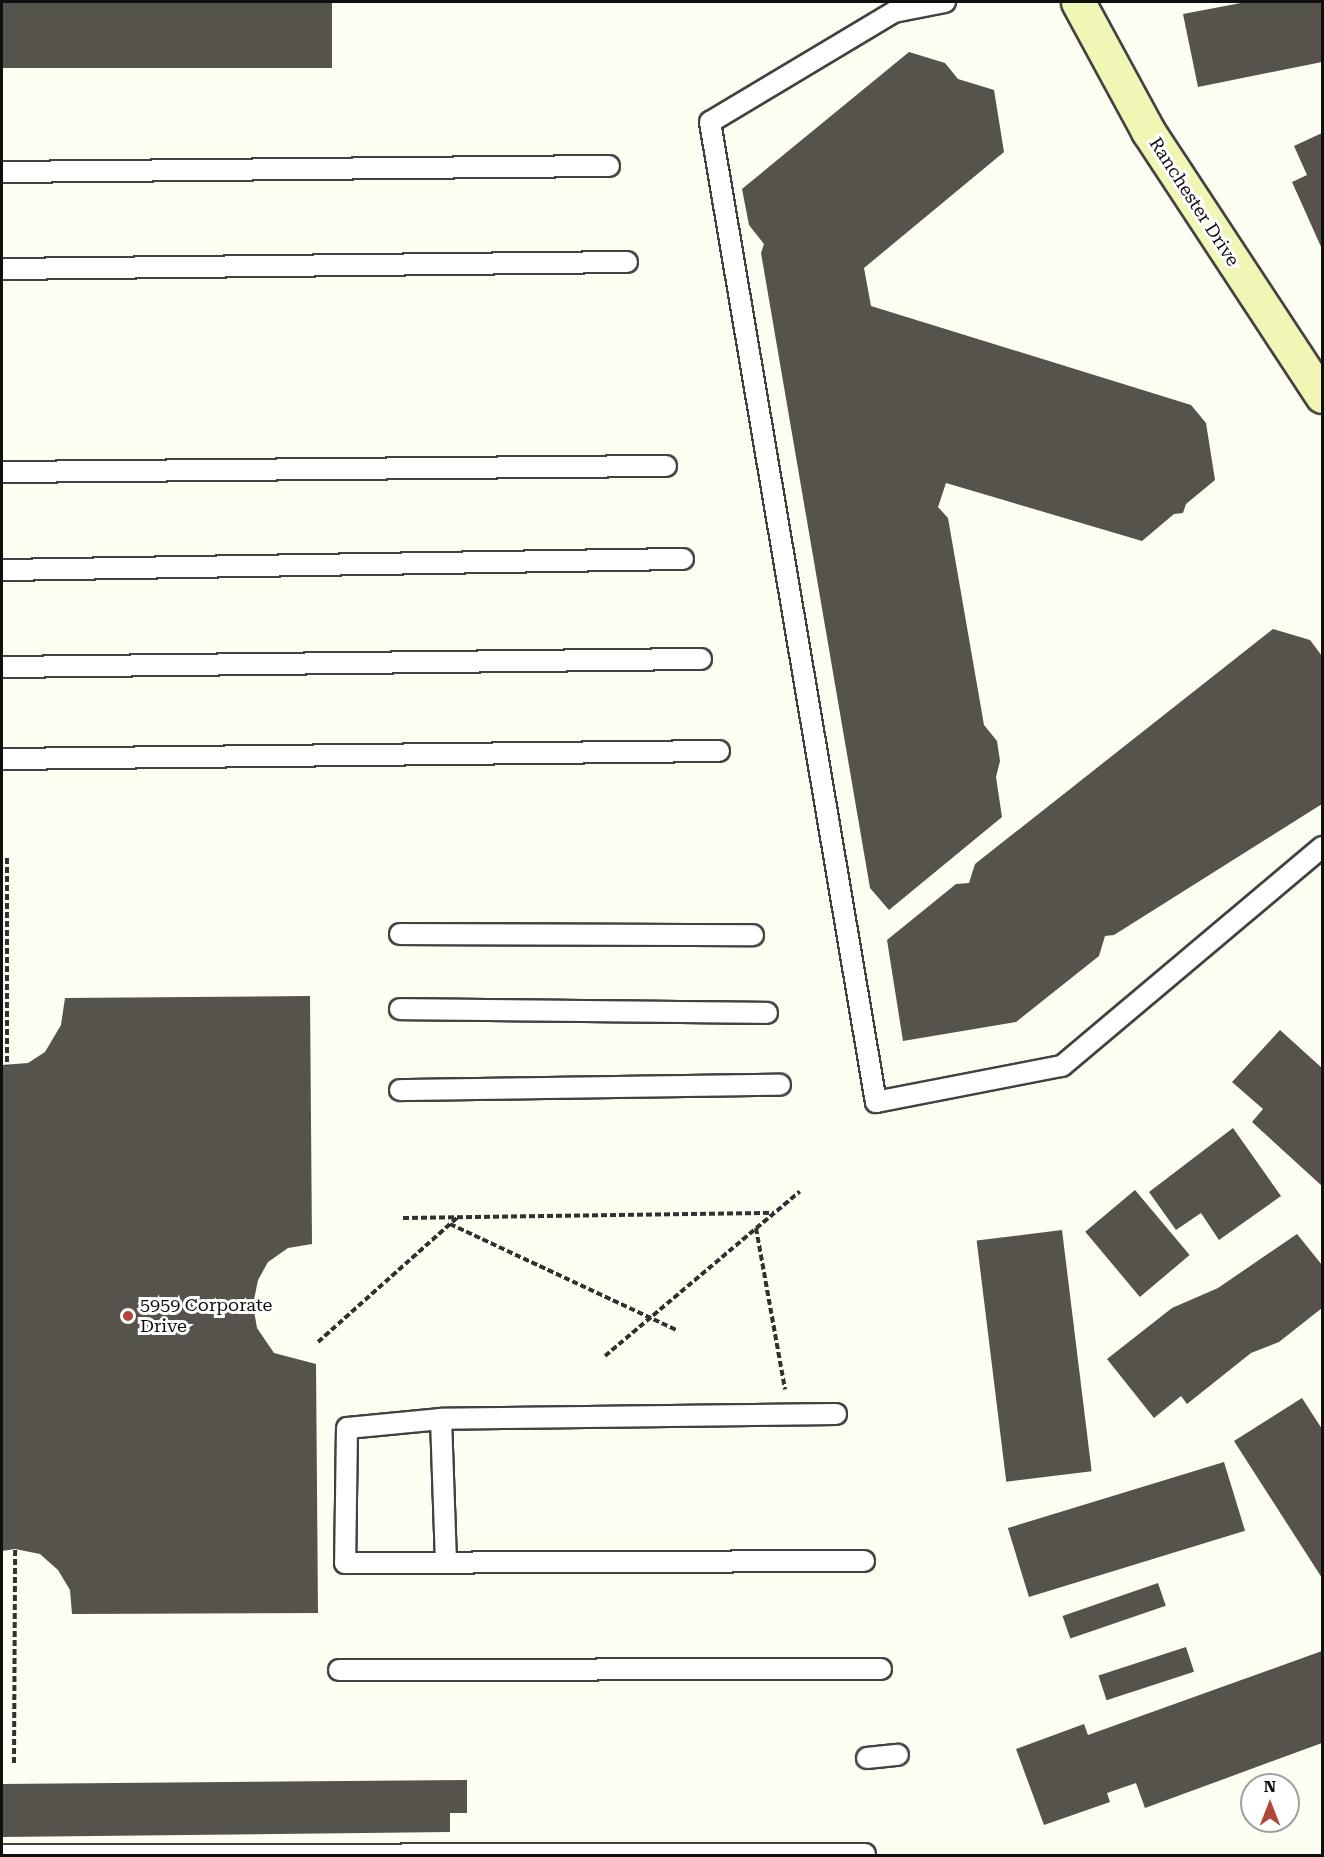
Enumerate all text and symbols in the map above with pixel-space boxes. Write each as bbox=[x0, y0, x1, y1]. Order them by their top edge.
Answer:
street label: Ranchester Drive bbox=[1144, 134, 1244, 270]
place label: 5959 Corporate Drive bbox=[140, 1295, 272, 1338]
marker: 5959 Corporate Drive bbox=[121, 1309, 135, 1323]
north arrow bbox=[1240, 1773, 1300, 1833]
text: N bbox=[1264, 1777, 1276, 1796]

